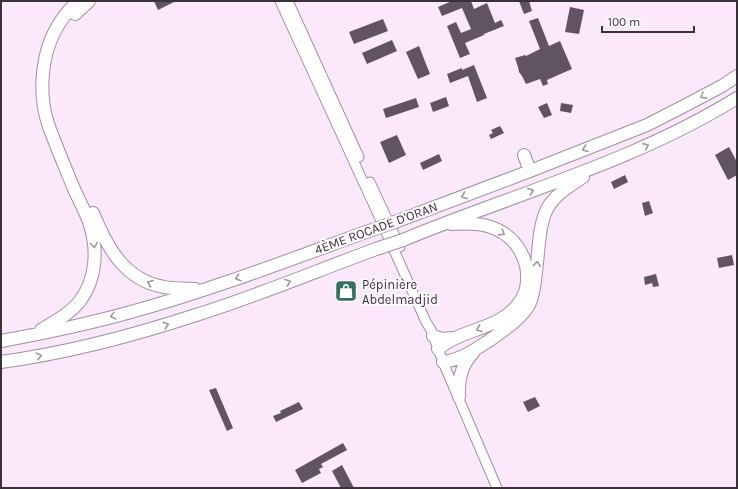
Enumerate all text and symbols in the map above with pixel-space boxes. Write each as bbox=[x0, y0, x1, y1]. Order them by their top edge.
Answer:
scale bar bbox=[602, 8, 694, 34]
text: 100 m bbox=[608, 15, 640, 29]
one-way arrow bbox=[700, 91, 707, 98]
one-way arrow bbox=[642, 142, 649, 150]
one-way arrow bbox=[582, 145, 589, 153]
one-way arrow bbox=[527, 187, 534, 195]
one-way arrow bbox=[460, 191, 467, 199]
street label: 4ÈME ROCADE D'ORAN bbox=[312, 197, 440, 257]
one-way arrow bbox=[498, 229, 505, 236]
one-way arrow bbox=[89, 242, 98, 248]
one-way arrow bbox=[533, 261, 542, 267]
one-way arrow bbox=[234, 273, 241, 282]
place label: Pépinière Abdelmadjid bbox=[362, 277, 438, 307]
one-way arrow bbox=[285, 278, 292, 286]
shop icon: Pépinière Abdelmadjid bbox=[333, 278, 359, 304]
one-way arrow bbox=[147, 279, 154, 287]
one-way arrow bbox=[110, 312, 117, 320]
one-way arrow bbox=[162, 321, 169, 330]
one-way arrow bbox=[475, 324, 482, 332]
one-way arrow bbox=[36, 352, 43, 360]

